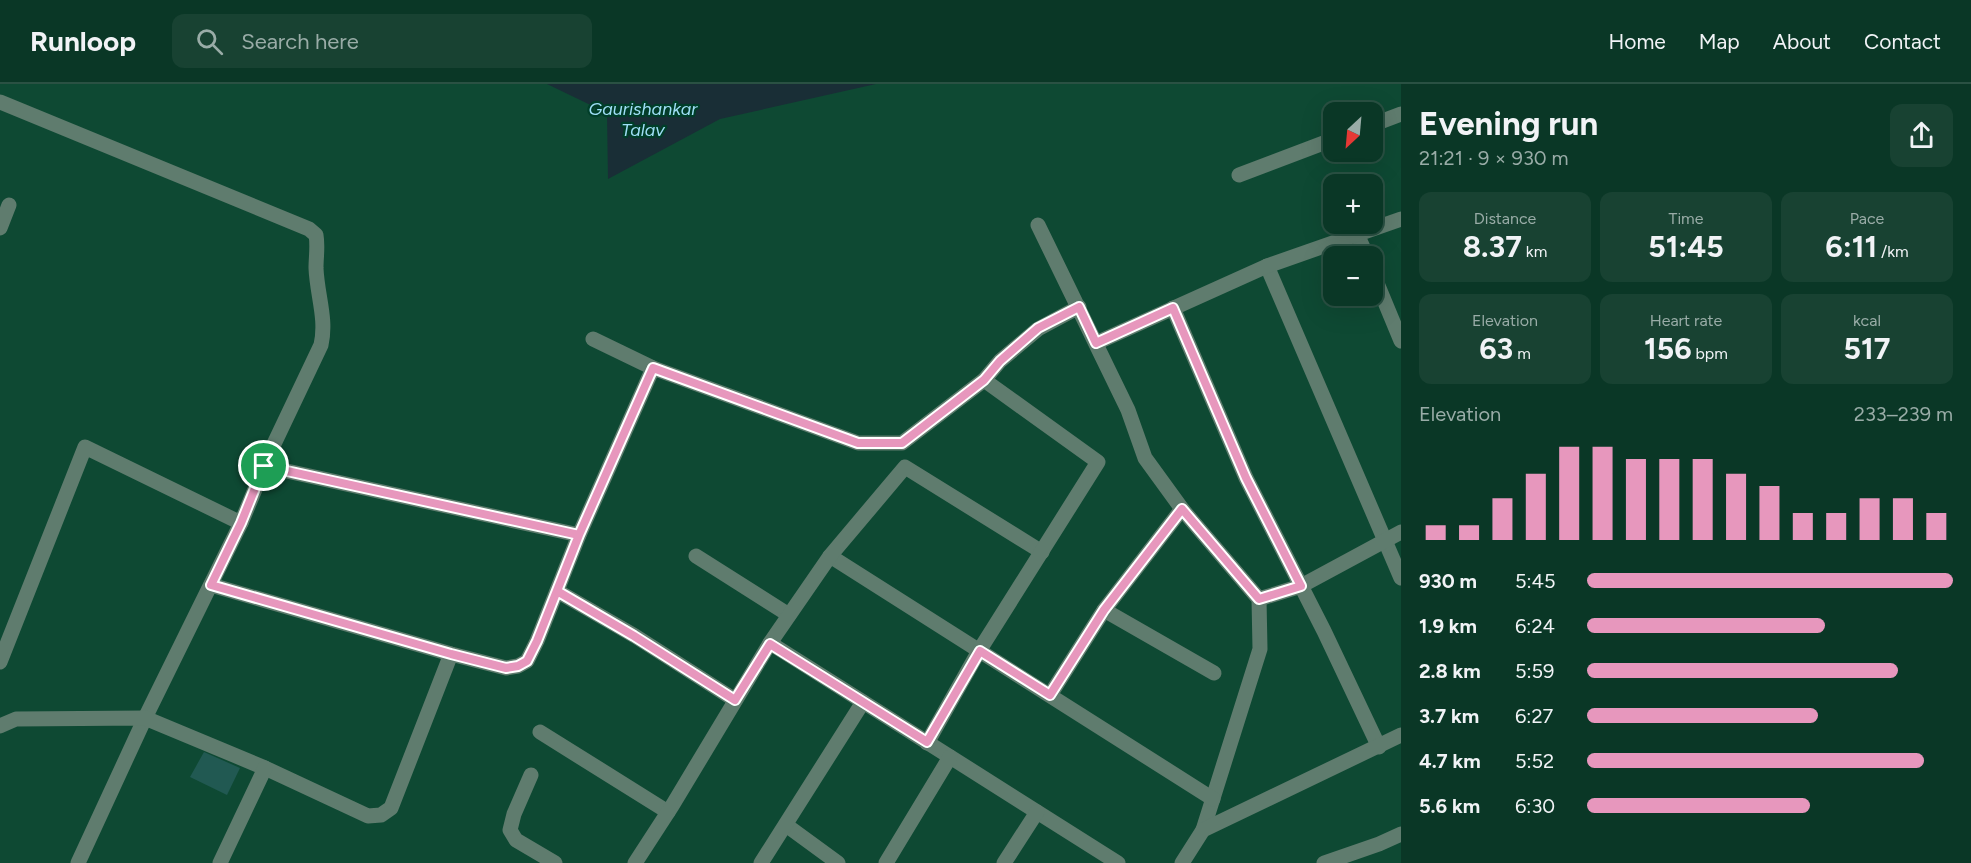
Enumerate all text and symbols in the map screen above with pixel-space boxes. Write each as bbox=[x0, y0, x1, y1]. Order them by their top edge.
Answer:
search box bbox=[172, 14, 592, 68]
text: Runloop bbox=[30, 24, 136, 58]
icon: search bbox=[193, 25, 226, 58]
text: Search here bbox=[241, 28, 359, 55]
text: Home bbox=[1609, 29, 1666, 54]
text: Map bbox=[1699, 29, 1740, 54]
text: About bbox=[1773, 29, 1831, 54]
text: Contact bbox=[1864, 29, 1941, 54]
water label: Gaurishankar Talav bbox=[589, 98, 698, 141]
north arrow bbox=[1323, 102, 1383, 162]
map controls bbox=[1323, 102, 1383, 306]
text: Evening run bbox=[1419, 104, 1598, 143]
button: share bbox=[1890, 104, 1953, 167]
text: 21:21 · 9 × 930 m bbox=[1419, 146, 1569, 170]
button: + bbox=[1323, 174, 1383, 234]
text: Distance bbox=[1474, 209, 1536, 228]
text: Time bbox=[1669, 209, 1703, 228]
text: Pace bbox=[1850, 209, 1884, 228]
text: 8.37 bbox=[1463, 228, 1522, 265]
text: 51:45 bbox=[1648, 228, 1724, 265]
text: 6:11 bbox=[1825, 228, 1877, 265]
text: km bbox=[1522, 242, 1547, 261]
text: /km bbox=[1877, 242, 1909, 261]
button: − bbox=[1323, 246, 1383, 306]
text: Elevation bbox=[1472, 311, 1538, 330]
text: Heart rate bbox=[1650, 311, 1722, 330]
text: kcal bbox=[1853, 311, 1881, 330]
text: 63 bbox=[1479, 330, 1513, 367]
text: 156 bbox=[1644, 330, 1692, 367]
text: 517 bbox=[1844, 330, 1890, 367]
text: m bbox=[1513, 344, 1531, 363]
text: bpm bbox=[1692, 344, 1728, 363]
text: Elevation bbox=[1419, 402, 1501, 426]
text: 233–239 m bbox=[1854, 402, 1953, 426]
pin bbox=[238, 440, 289, 491]
icon: arrive bbox=[247, 449, 280, 482]
text: 930 m bbox=[1419, 569, 1477, 593]
text: 5:45 bbox=[1515, 569, 1555, 593]
text: 1.9 km bbox=[1419, 614, 1477, 638]
text: 6:24 bbox=[1515, 614, 1555, 638]
text: 2.8 km bbox=[1419, 659, 1481, 683]
text: 5:59 bbox=[1515, 659, 1554, 683]
text: 3.7 km bbox=[1419, 704, 1479, 728]
text: 6:27 bbox=[1515, 704, 1553, 728]
text: 4.7 km bbox=[1419, 749, 1481, 773]
text: 5:52 bbox=[1515, 749, 1554, 773]
text: 5.6 km bbox=[1419, 794, 1480, 818]
text: 6:30 bbox=[1515, 794, 1555, 818]

